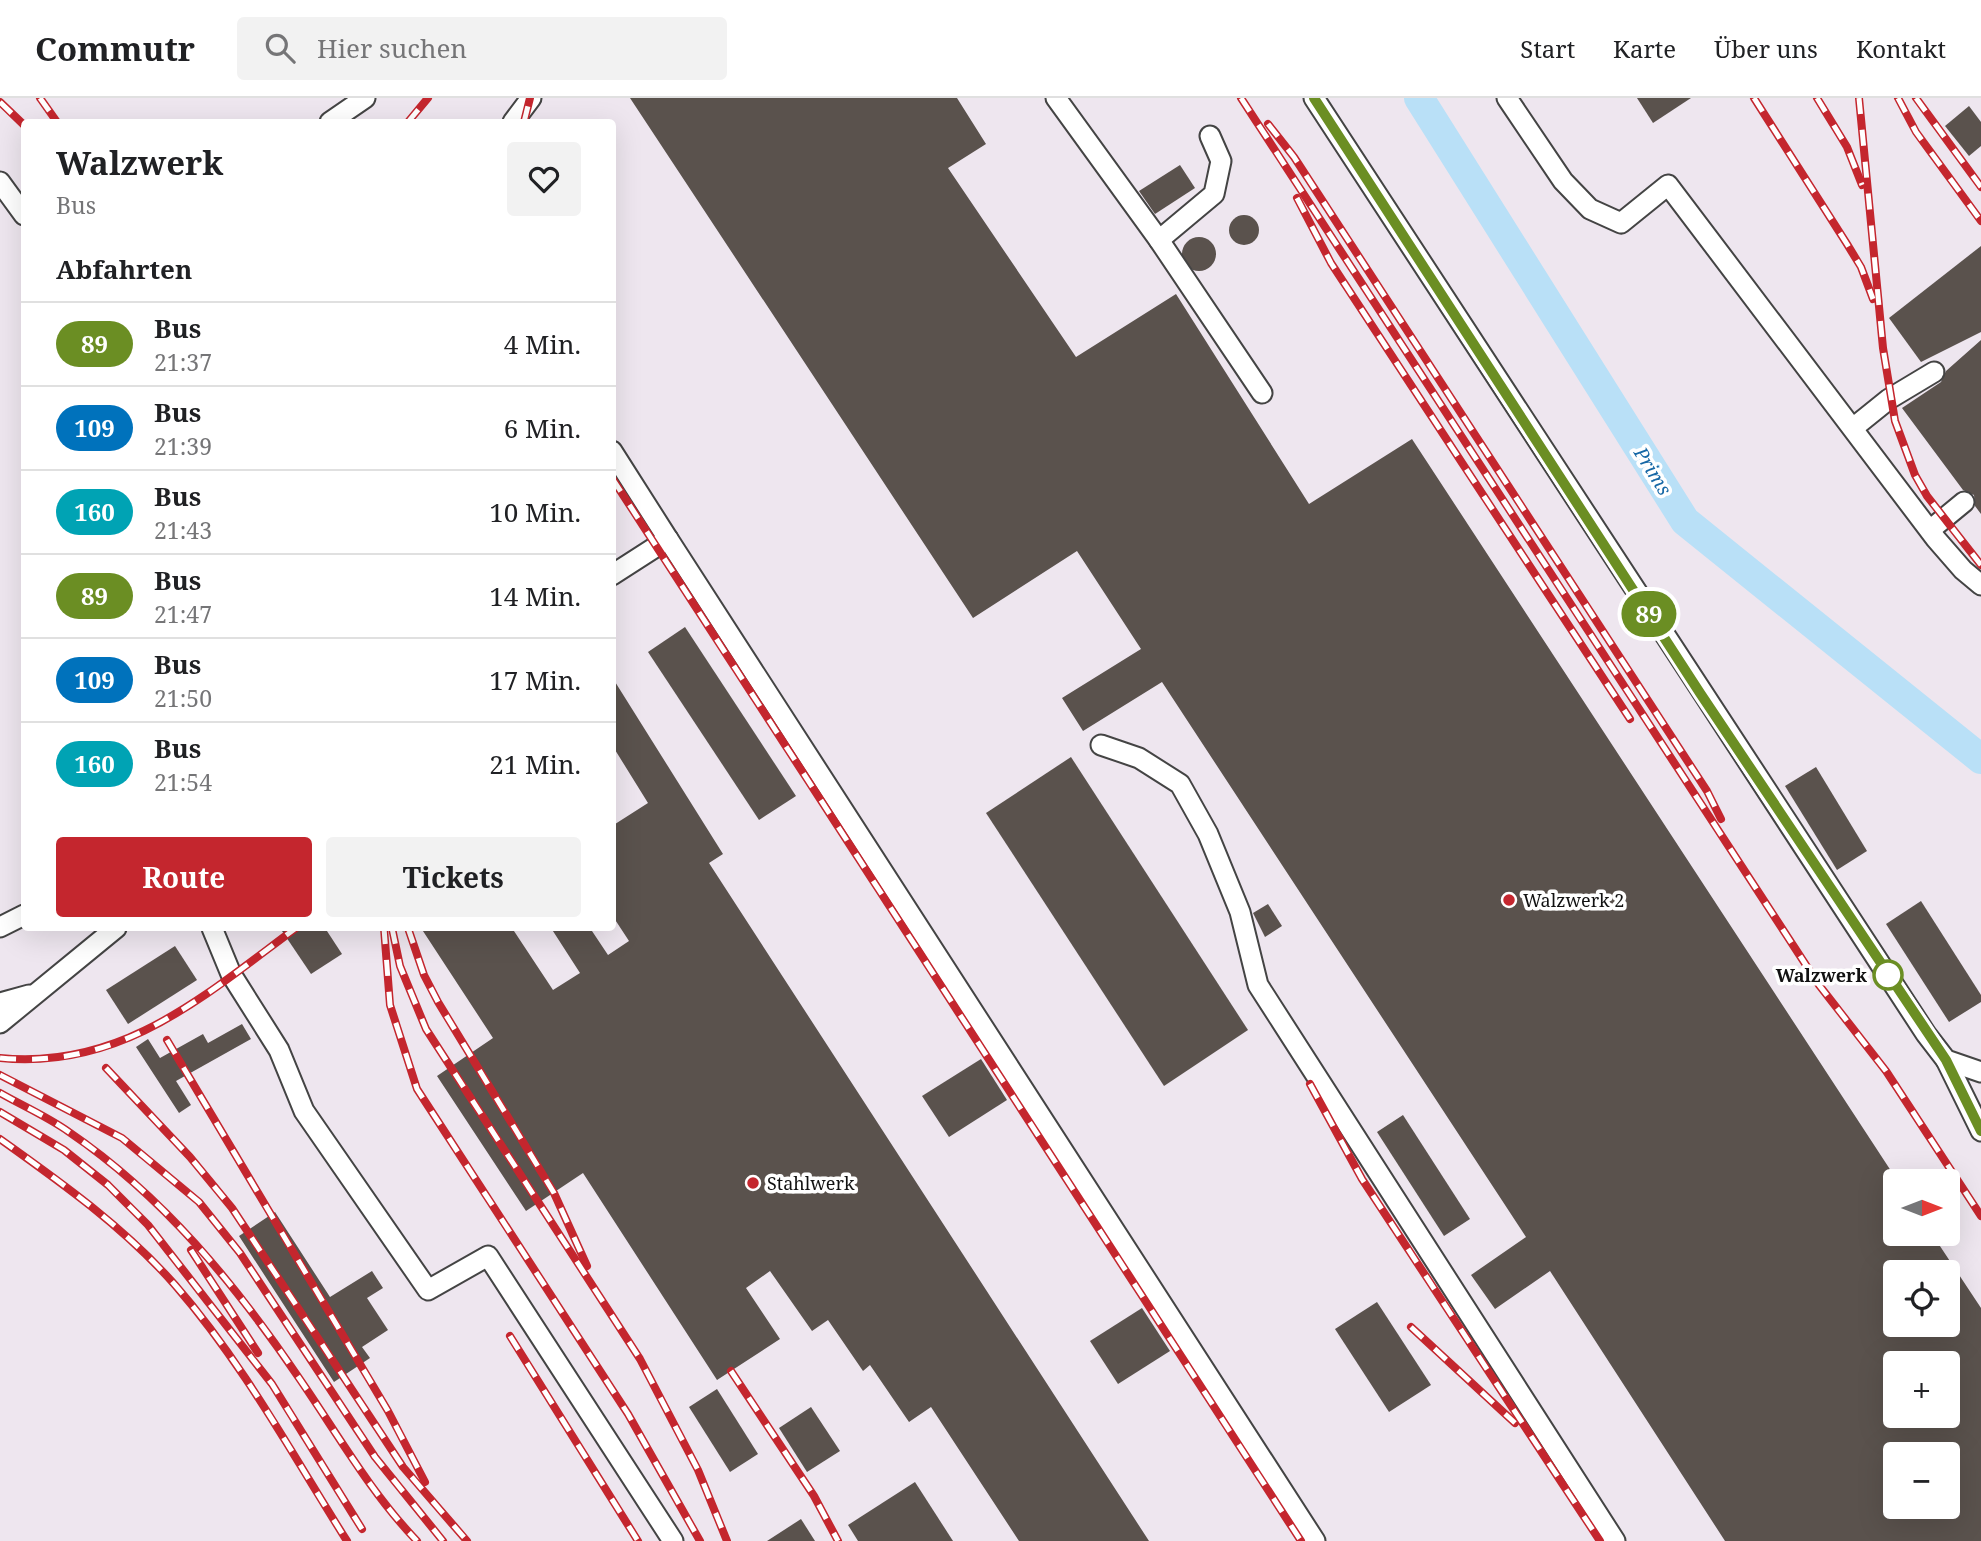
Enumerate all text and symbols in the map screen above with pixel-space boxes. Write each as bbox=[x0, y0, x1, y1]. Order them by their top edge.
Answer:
search box bbox=[237, 17, 727, 80]
text: Commutr bbox=[35, 26, 195, 71]
icon: search bbox=[261, 29, 299, 67]
text: Hier suchen bbox=[317, 30, 467, 66]
text: Start bbox=[1520, 32, 1575, 65]
text: Karte bbox=[1613, 32, 1676, 65]
text: Über uns bbox=[1714, 32, 1818, 65]
text: Kontakt bbox=[1856, 32, 1946, 65]
text: Walzwerk bbox=[56, 140, 223, 185]
button: heart bbox=[507, 142, 581, 216]
text: Bus bbox=[56, 189, 96, 221]
text: Abfahrten bbox=[56, 251, 192, 287]
text: Bus bbox=[154, 310, 201, 346]
text: 4 Min. bbox=[504, 326, 581, 362]
text: 89 bbox=[81, 327, 108, 360]
text: 21:37 bbox=[154, 346, 212, 378]
text: Bus bbox=[154, 394, 201, 430]
text: 6 Min. bbox=[504, 410, 581, 446]
text: 109 bbox=[74, 411, 115, 444]
text: 21:39 bbox=[154, 430, 212, 462]
water label: Prims bbox=[1628, 441, 1678, 500]
text: Bus bbox=[154, 478, 201, 514]
text: 10 Min. bbox=[489, 494, 581, 530]
text: 160 bbox=[74, 495, 115, 528]
text: 21:43 bbox=[154, 514, 212, 546]
text: Bus bbox=[154, 562, 201, 598]
text: 14 Min. bbox=[489, 578, 581, 614]
text: 89 bbox=[81, 579, 108, 612]
line badge: 89 bbox=[1618, 591, 1680, 637]
text: 89 bbox=[1635, 597, 1663, 630]
text: 21:47 bbox=[154, 598, 212, 630]
text: Bus bbox=[154, 646, 201, 682]
text: 17 Min. bbox=[489, 662, 581, 698]
text: 109 bbox=[74, 663, 115, 696]
text: 21:50 bbox=[154, 682, 212, 714]
text: Bus bbox=[154, 730, 201, 766]
text: 21 Min. bbox=[489, 746, 581, 782]
text: 160 bbox=[74, 747, 115, 780]
text: 21:54 bbox=[154, 766, 212, 798]
button: Route bbox=[56, 837, 312, 917]
button: Tickets bbox=[326, 837, 581, 917]
place label: Walzwerk 2 bbox=[1523, 888, 1624, 912]
marker: Walzwerk 2 bbox=[1501, 892, 1517, 908]
marker: Walzwerk bbox=[1873, 960, 1903, 990]
place label: Walzwerk bbox=[1776, 963, 1868, 987]
north arrow bbox=[1883, 1169, 1960, 1246]
map controls bbox=[1883, 1169, 1960, 1519]
place label: Stahlwerk bbox=[767, 1171, 855, 1195]
marker: Stahlwerk bbox=[745, 1175, 761, 1191]
button: locate bbox=[1883, 1260, 1960, 1337]
button: + bbox=[1883, 1351, 1960, 1428]
button: − bbox=[1883, 1442, 1960, 1519]

